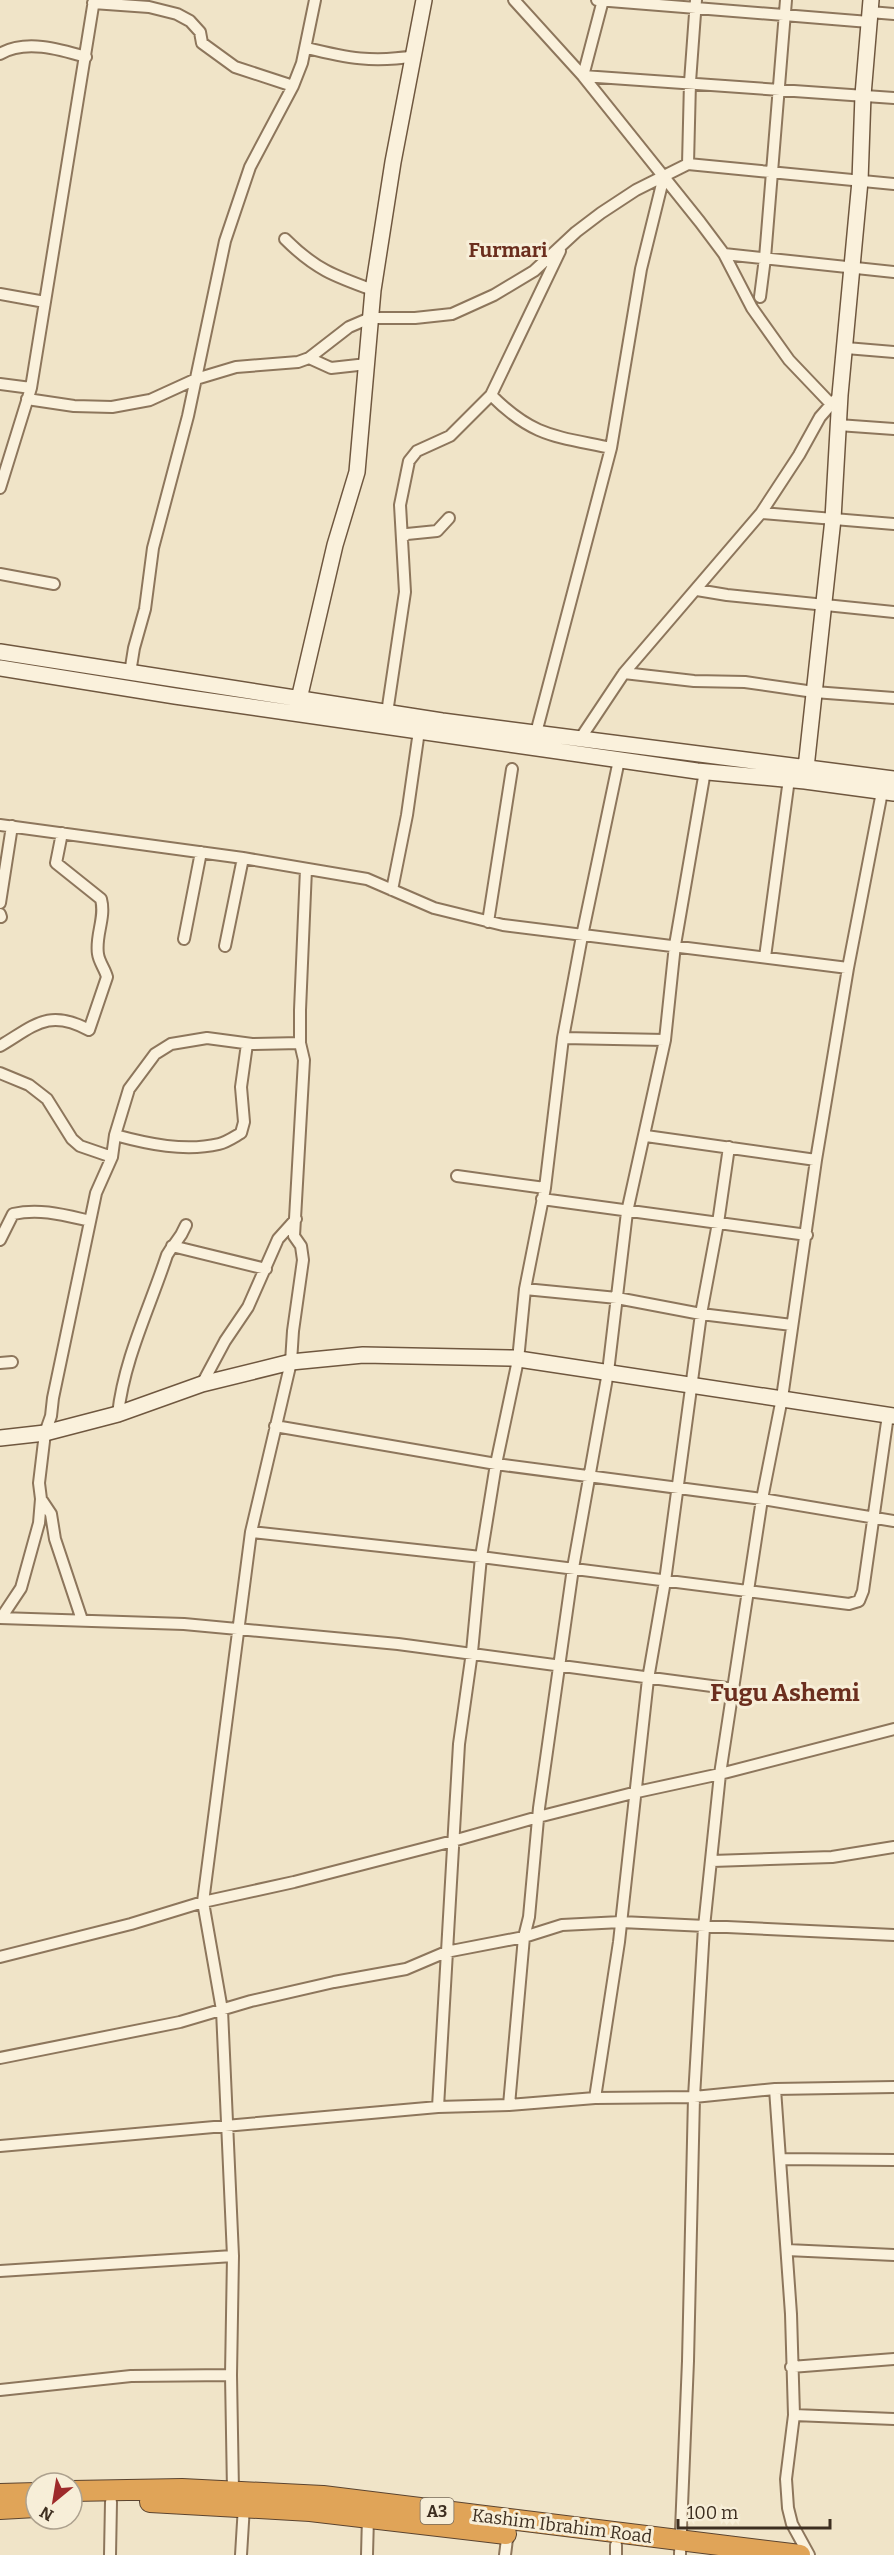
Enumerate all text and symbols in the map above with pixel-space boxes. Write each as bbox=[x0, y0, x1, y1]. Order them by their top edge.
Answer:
district label: Furmari bbox=[469, 238, 548, 262]
district label: Fugu Ashemi bbox=[710, 1679, 860, 1707]
north arrow bbox=[24, 2471, 84, 2531]
scale bar bbox=[678, 2492, 830, 2530]
road number: A3 bbox=[420, 2498, 454, 2524]
text: N bbox=[37, 2502, 57, 2525]
text: 100 m bbox=[687, 2502, 738, 2524]
street label: Kashim Ibrahim Road bbox=[471, 2504, 654, 2548]

